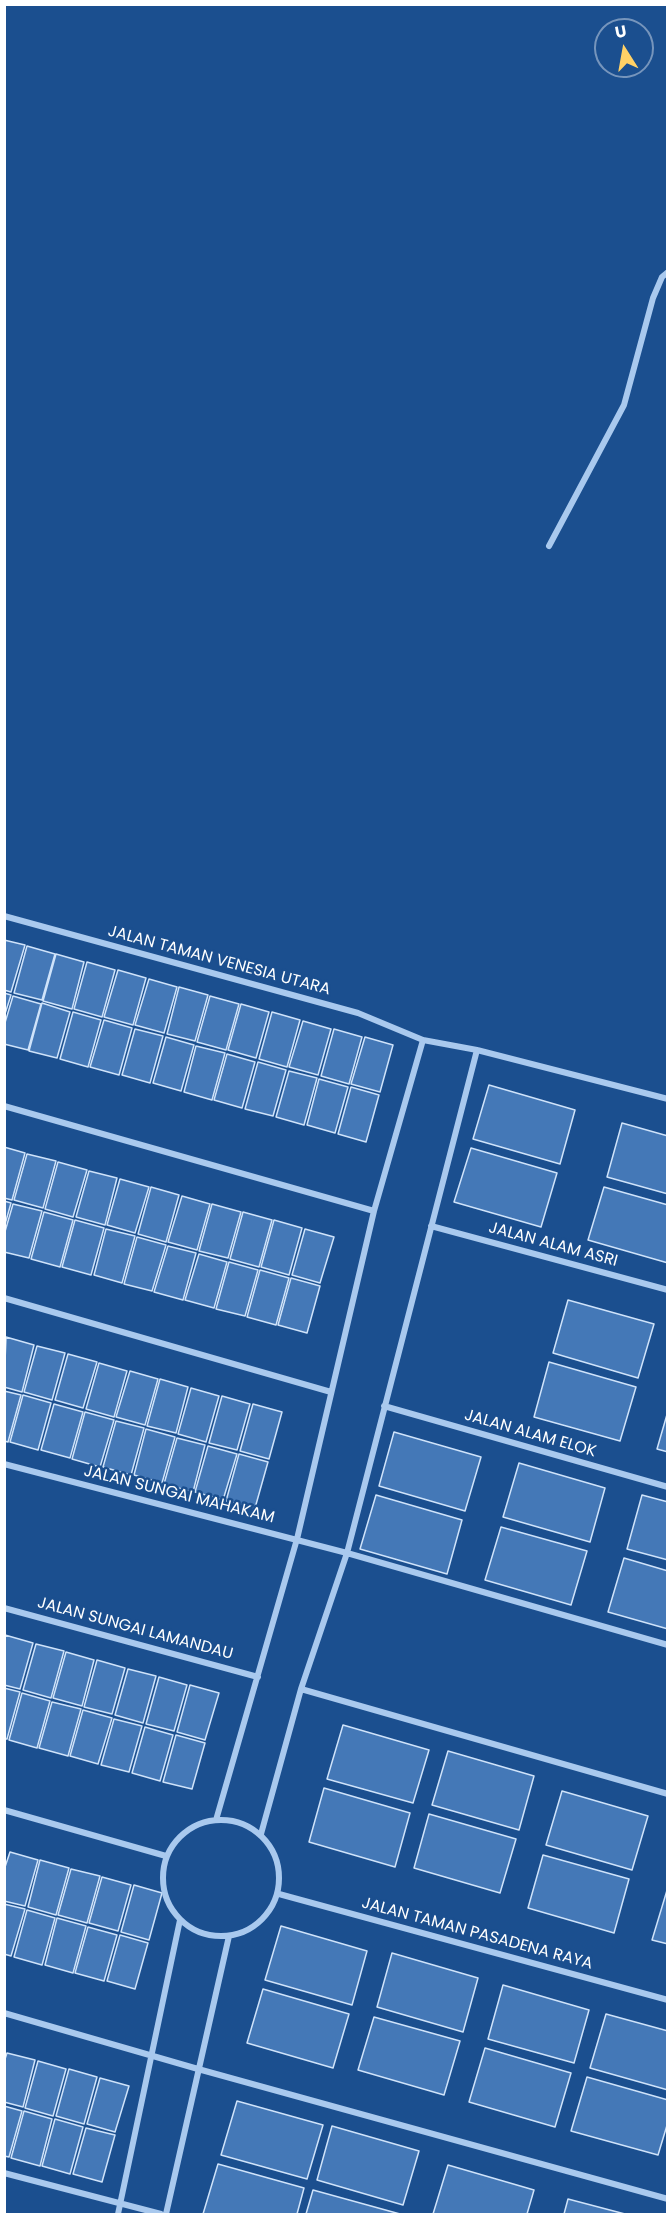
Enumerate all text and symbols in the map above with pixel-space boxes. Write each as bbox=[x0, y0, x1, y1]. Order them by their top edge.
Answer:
north arrow bbox=[594, 18, 654, 78]
text: U bbox=[613, 19, 629, 44]
street label: JALAN TAMAN VENESIA UTARA bbox=[106, 922, 332, 1000]
street label: JALAN ALAM ASRI bbox=[486, 1219, 620, 1271]
street label: JALAN ALAM ELOK bbox=[462, 1406, 598, 1462]
street label: JALAN SUNGAI MAHAKAM bbox=[82, 1462, 276, 1528]
street label: JALAN SUNGAI LAMANDAU bbox=[35, 1594, 235, 1664]
street label: JALAN TAMAN PASADENA RAYA bbox=[359, 1894, 595, 1974]

